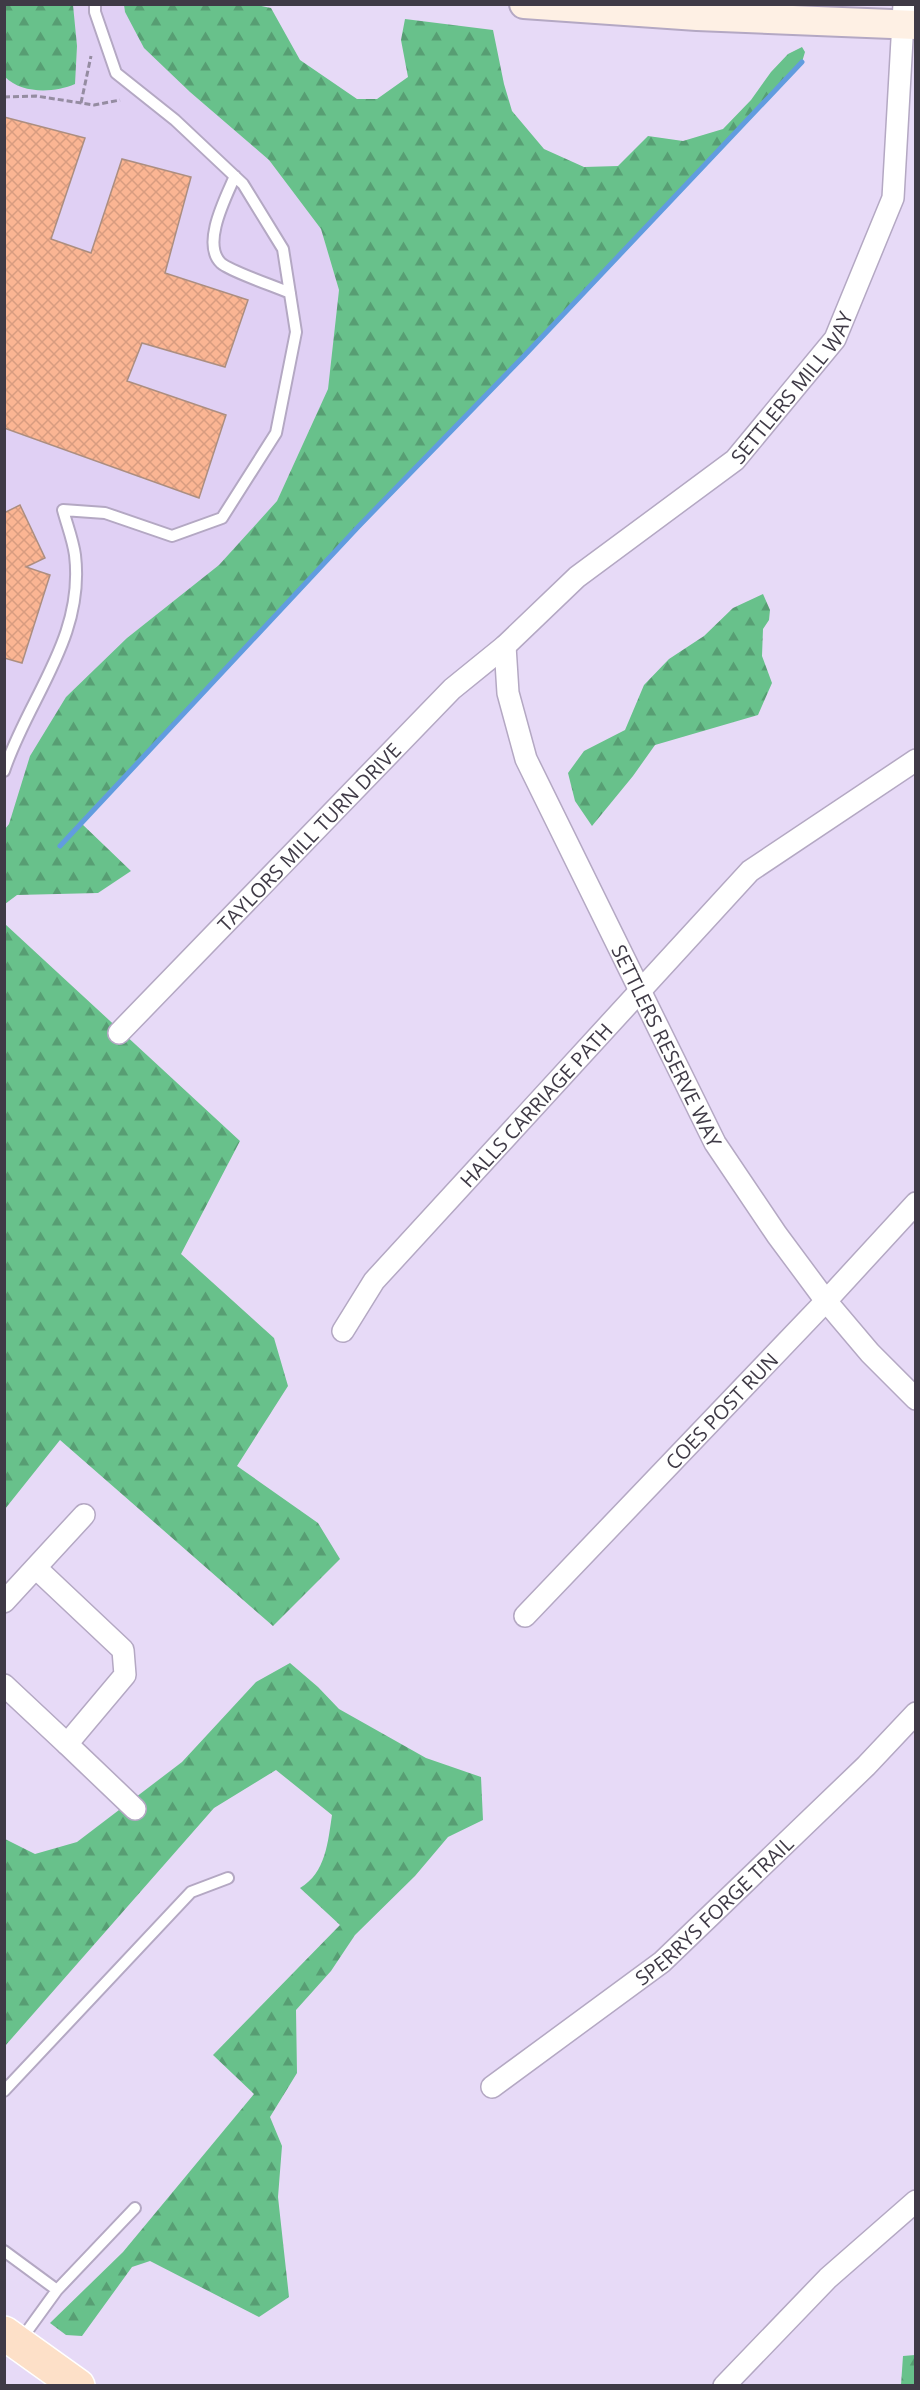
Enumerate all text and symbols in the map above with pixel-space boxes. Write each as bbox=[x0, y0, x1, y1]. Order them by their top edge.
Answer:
street label: SETTLERS MILL WAY bbox=[724, 306, 859, 469]
street label: TAYLORS MILL TURN DRIVE bbox=[211, 737, 407, 937]
street label: SETTLERS RESERVE WAY bbox=[606, 940, 729, 1152]
street label: HALLS CARRIAGE PATH bbox=[453, 1017, 618, 1193]
street label: COES POST RUN bbox=[659, 1346, 784, 1475]
street label: SPERRYS FORGE TRAIL bbox=[629, 1830, 799, 1991]

